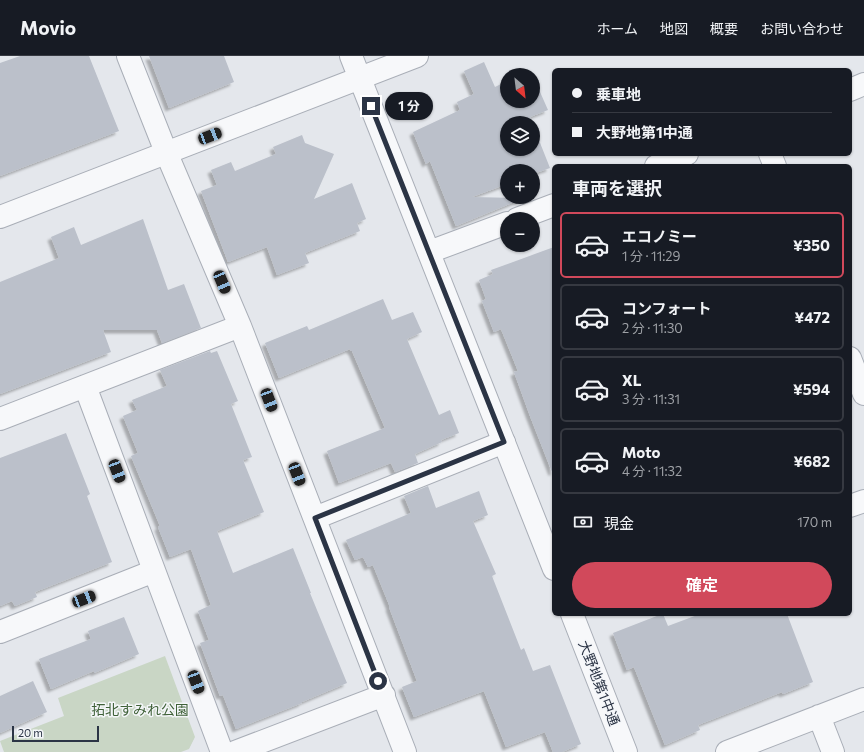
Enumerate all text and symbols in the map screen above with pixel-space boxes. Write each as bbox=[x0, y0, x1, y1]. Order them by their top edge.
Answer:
text: Movio bbox=[20, 16, 76, 39]
text: ホーム bbox=[596, 20, 638, 37]
text: 地図 bbox=[660, 20, 688, 37]
text: 概要 bbox=[710, 20, 738, 37]
text: お問い合わせ bbox=[760, 20, 844, 37]
north arrow bbox=[500, 68, 540, 108]
map controls bbox=[500, 68, 540, 252]
text: 乗車地 bbox=[596, 85, 641, 103]
callout: 1 分 bbox=[385, 92, 433, 120]
route end bbox=[362, 97, 380, 115]
text: 1 分 bbox=[398, 98, 420, 114]
button: layers bbox=[500, 116, 540, 156]
text: 大野地第1中通 bbox=[596, 123, 693, 141]
car bbox=[197, 126, 223, 146]
button: + bbox=[500, 164, 540, 204]
text: 車両を選択 bbox=[572, 177, 662, 199]
button: − bbox=[500, 212, 540, 252]
icon: car bbox=[574, 227, 610, 263]
text: エコノミー bbox=[622, 227, 697, 245]
text: ¥350 bbox=[793, 236, 830, 254]
text: 1 分 · 11:29 bbox=[622, 248, 680, 264]
car bbox=[212, 269, 232, 295]
icon: car bbox=[574, 299, 610, 335]
text: コンフォート bbox=[622, 299, 712, 317]
text: ¥472 bbox=[795, 308, 830, 326]
text: 2 分 · 11:30 bbox=[622, 320, 683, 336]
icon: car bbox=[574, 371, 610, 407]
text: XL bbox=[622, 371, 641, 389]
text: ¥594 bbox=[793, 380, 830, 398]
car bbox=[259, 387, 279, 413]
text: 3 分 · 11:31 bbox=[622, 391, 680, 407]
icon: car bbox=[574, 443, 610, 479]
text: Moto bbox=[622, 443, 661, 461]
text: ¥682 bbox=[793, 452, 830, 470]
car bbox=[107, 458, 127, 484]
car bbox=[287, 461, 307, 487]
text: 4 分 · 11:32 bbox=[622, 463, 682, 479]
icon: cash bbox=[572, 511, 594, 533]
text: 現金 bbox=[604, 514, 634, 532]
text: 170 m bbox=[797, 514, 832, 530]
button: 確定 bbox=[572, 562, 832, 608]
car bbox=[71, 589, 97, 609]
street label: 大野地第1中通 bbox=[575, 638, 624, 728]
car bbox=[186, 669, 206, 695]
route start bbox=[369, 672, 387, 690]
park label: 拓北すみれ公園 bbox=[91, 701, 189, 718]
scale bar bbox=[12, 724, 99, 743]
text: 20 m bbox=[18, 726, 43, 739]

